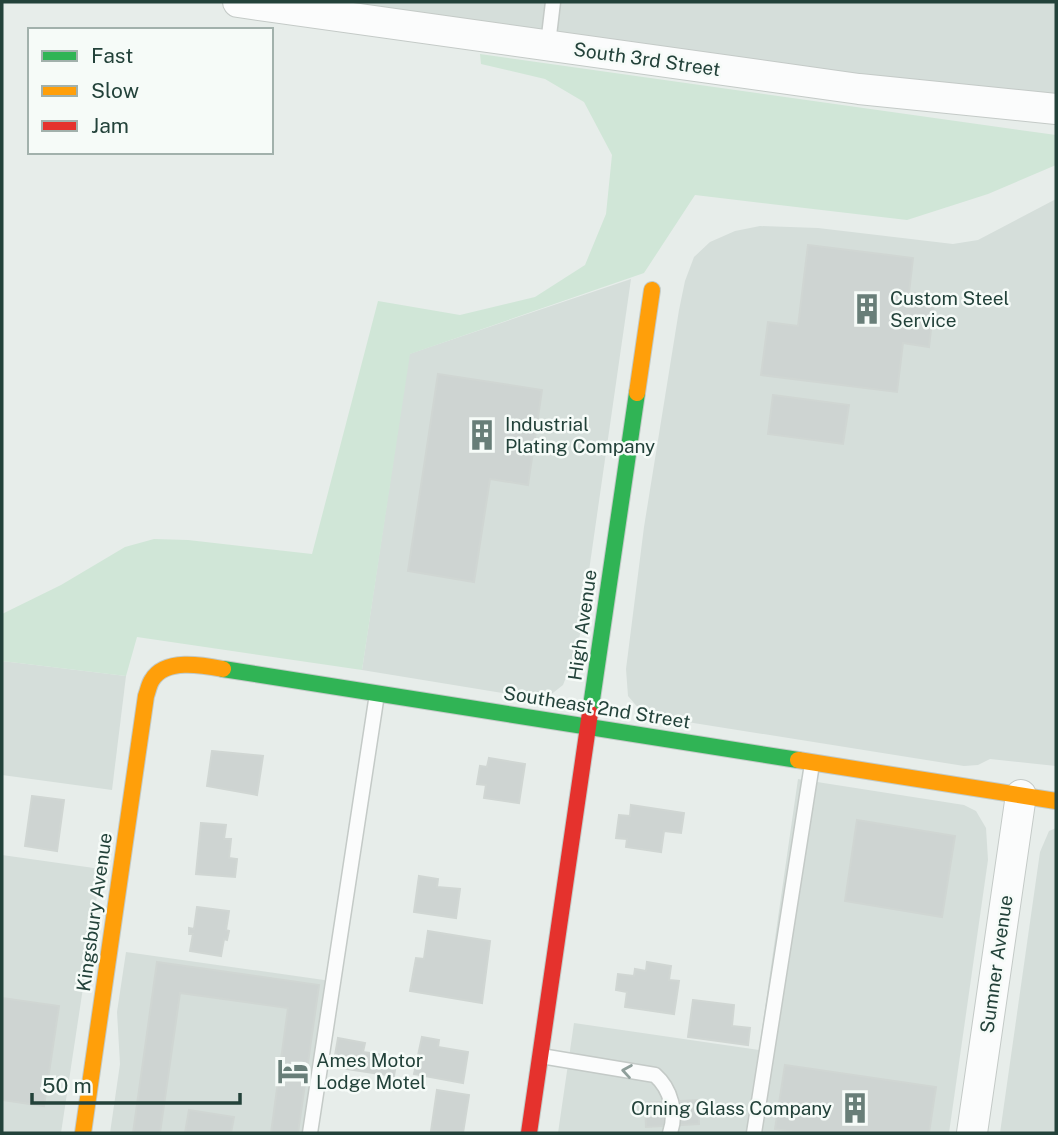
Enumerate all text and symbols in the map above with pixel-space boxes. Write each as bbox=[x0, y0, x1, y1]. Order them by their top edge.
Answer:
legend bbox=[28, 28, 273, 154]
street label: South 3rd Street bbox=[572, 38, 722, 80]
text: Fast bbox=[91, 43, 133, 68]
text: Slow bbox=[91, 78, 139, 103]
text: Jam bbox=[91, 113, 129, 138]
place label: Custom Steel Service bbox=[890, 287, 1009, 331]
building icon: Custom Steel Service bbox=[850, 292, 884, 326]
place label: Industrial Plating Company bbox=[505, 413, 655, 457]
building icon: Industrial Plating Company bbox=[465, 418, 499, 452]
street label: High Avenue bbox=[563, 568, 601, 682]
street label: Southeast 2nd Street bbox=[502, 681, 692, 733]
street label: Kingsbury Avenue bbox=[72, 831, 116, 993]
street label: Sumner Avenue bbox=[975, 893, 1017, 1035]
place label: Ames Motor Lodge Motel bbox=[316, 1049, 426, 1093]
hotel icon: Ames Motor Lodge Motel bbox=[276, 1054, 310, 1088]
scale bar bbox=[32, 1062, 240, 1106]
one-way arrow bbox=[621, 1064, 633, 1079]
text: 50 m bbox=[42, 1073, 92, 1098]
building icon: Orning Glass Company bbox=[838, 1091, 872, 1125]
place label: Orning Glass Company bbox=[631, 1097, 832, 1119]

